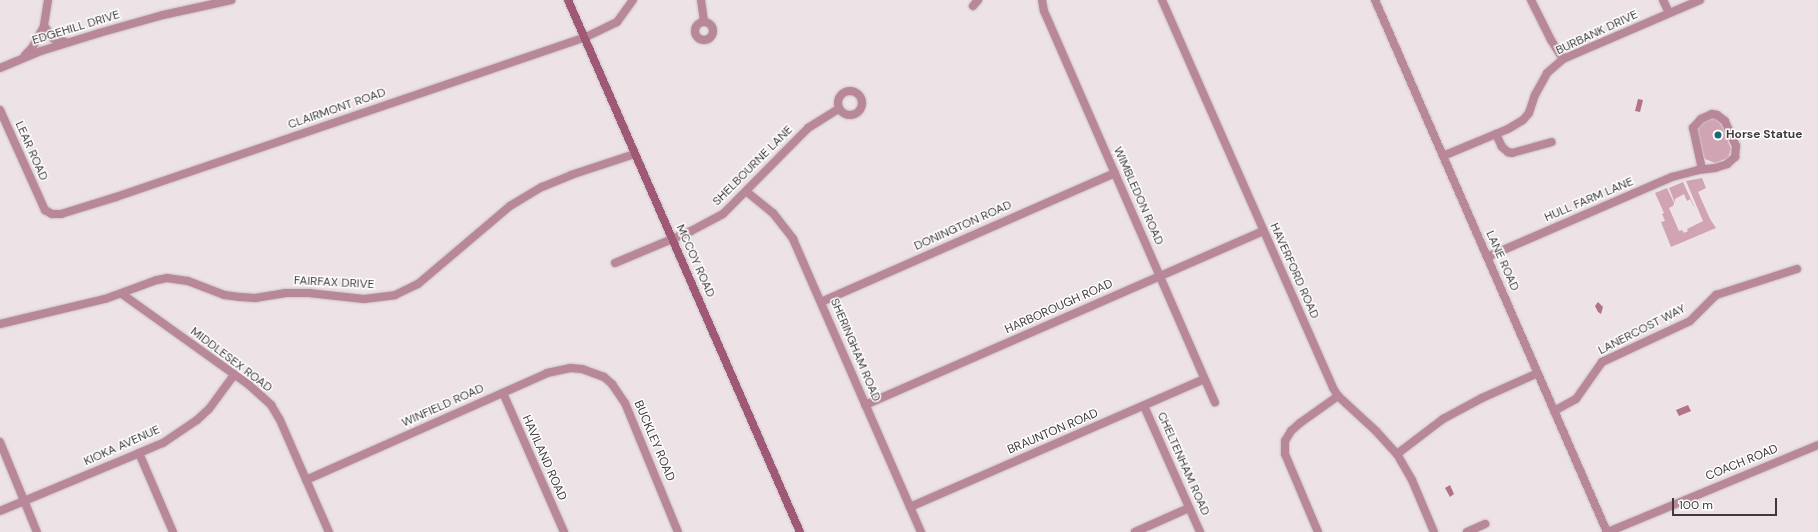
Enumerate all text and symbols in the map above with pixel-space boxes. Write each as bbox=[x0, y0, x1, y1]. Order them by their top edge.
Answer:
street label: EDGEHILL DRIVE bbox=[31, 8, 121, 48]
street label: BURBANK DRIVE bbox=[1554, 8, 1640, 58]
street label: CLAIRMONT ROAD bbox=[286, 86, 388, 132]
street label: LEAR ROAD bbox=[12, 119, 50, 183]
street label: SHELBOURNE LANE bbox=[710, 123, 796, 209]
place label: Horse Statue bbox=[1726, 128, 1802, 142]
marker: Horse Statue bbox=[1713, 130, 1723, 140]
street label: WIMBLEDON ROAD bbox=[1110, 145, 1166, 247]
street label: HULL FARM LANE bbox=[1542, 175, 1636, 225]
street label: DONINGTON ROAD bbox=[912, 198, 1014, 254]
street label: HAVERFORD ROAD bbox=[1266, 221, 1322, 321]
street label: MCCOY ROAD bbox=[673, 222, 717, 300]
street label: LANE ROAD bbox=[1482, 229, 1522, 293]
street label: FAIRFAX DRIVE bbox=[293, 274, 375, 292]
street label: HARBOROUGH ROAD bbox=[1003, 277, 1115, 337]
street label: SHERINGHAM ROAD bbox=[827, 296, 883, 404]
street label: LANERCOST WAY bbox=[1596, 302, 1688, 358]
street label: MIDDLESEX ROAD bbox=[187, 325, 275, 395]
street label: WINFIELD ROAD bbox=[400, 381, 486, 431]
street label: BUCKLEY ROAD bbox=[631, 399, 677, 483]
street label: BRAUNTON ROAD bbox=[1005, 406, 1101, 458]
street label: CHELTENHAM ROAD bbox=[1154, 410, 1212, 518]
street label: HAVILAND ROAD bbox=[519, 413, 569, 503]
street label: KIOKA AVENUE bbox=[82, 423, 162, 469]
street label: COACH ROAD bbox=[1704, 442, 1780, 484]
scale bar bbox=[1674, 490, 1779, 516]
text: 100 m bbox=[1679, 497, 1713, 513]

